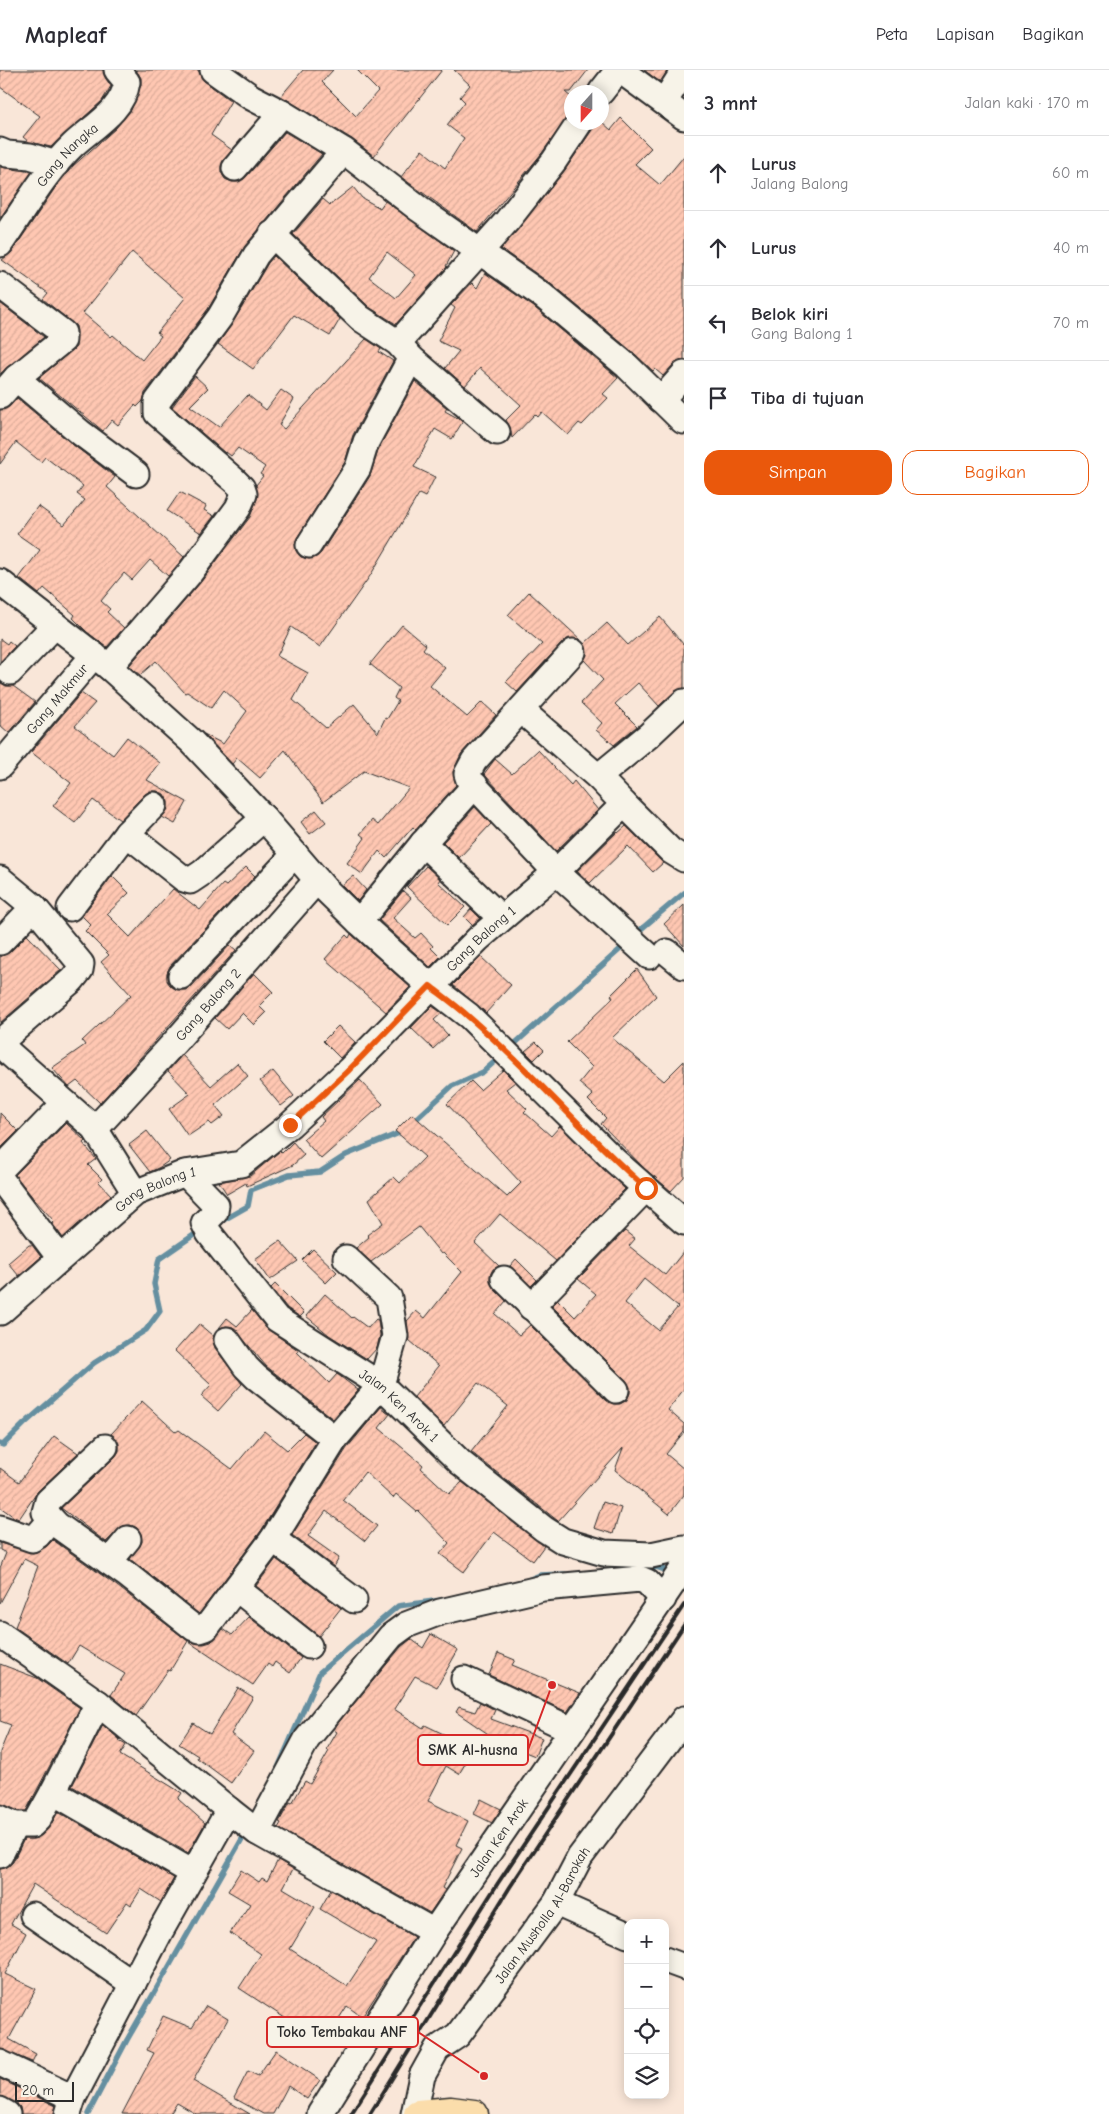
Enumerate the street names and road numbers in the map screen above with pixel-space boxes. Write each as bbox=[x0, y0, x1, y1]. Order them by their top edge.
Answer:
street label: Gang Nangka bbox=[33, 119, 101, 190]
street label: Gang Makmur bbox=[22, 660, 92, 738]
street label: Gang Balong 1 bbox=[442, 902, 519, 975]
street label: Gang Balong 2 bbox=[172, 965, 244, 1044]
street label: Gang Balong 1 bbox=[111, 1163, 197, 1216]
street label: Jalan Ken Arok 1 bbox=[356, 1365, 443, 1445]
street label: Jalan Ken Arok bbox=[466, 1795, 532, 1880]
street label: Jalan Musholla Al-Barokah bbox=[491, 1843, 594, 1987]

